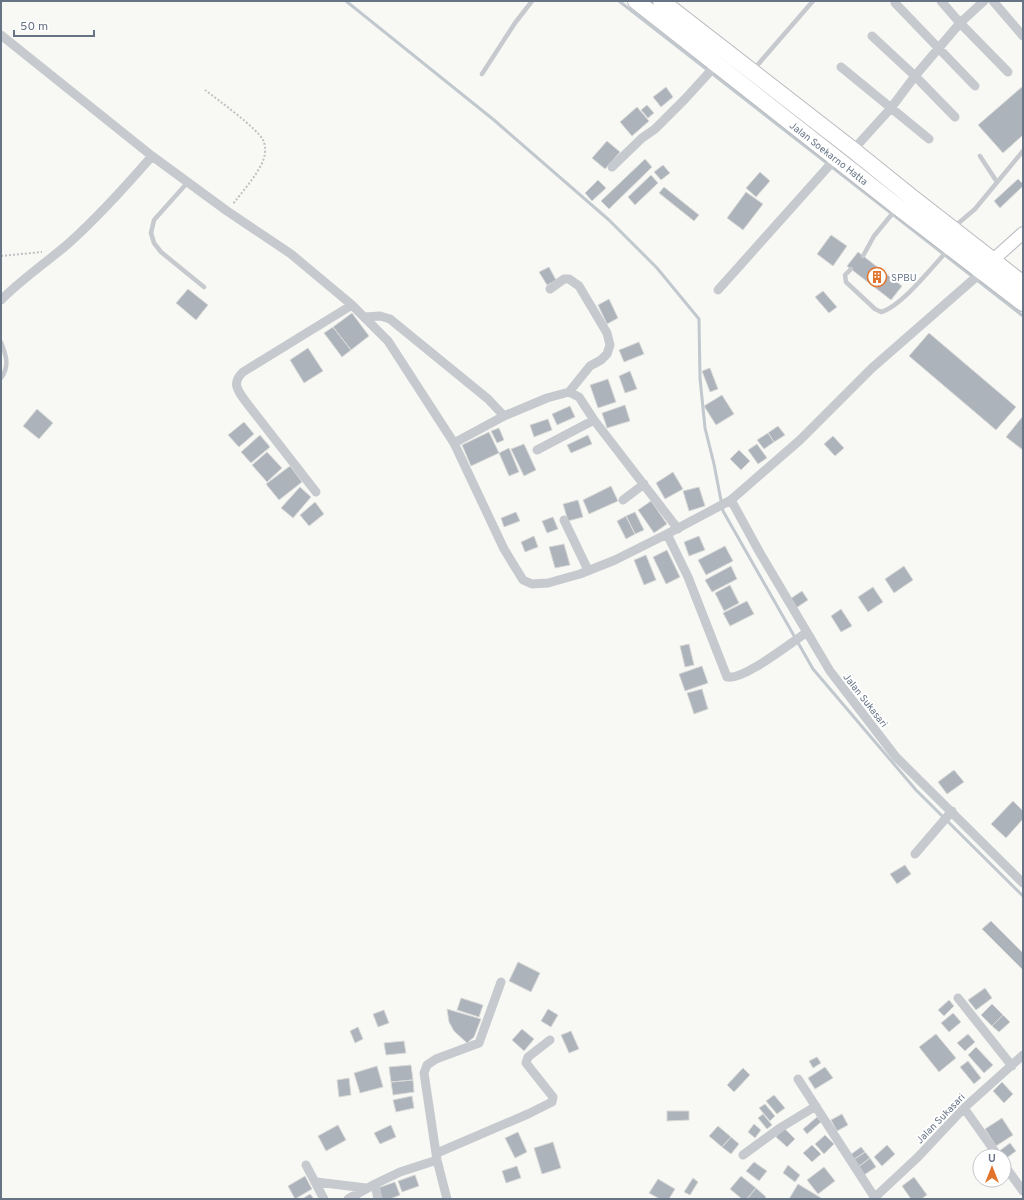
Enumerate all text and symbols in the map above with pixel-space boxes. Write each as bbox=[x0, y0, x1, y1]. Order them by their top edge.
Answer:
scale bar bbox=[14, 12, 94, 38]
text: 50 m bbox=[20, 19, 48, 35]
street label: Jalan Soekarno Hatta bbox=[786, 119, 870, 189]
building icon: SPBU bbox=[866, 266, 888, 288]
place label: SPBU bbox=[891, 272, 917, 285]
street label: Jalan Sukasari bbox=[840, 671, 890, 731]
street label: Jalan Sukasari bbox=[914, 1091, 968, 1147]
north arrow bbox=[972, 1148, 1012, 1188]
text: U bbox=[988, 1152, 996, 1166]

